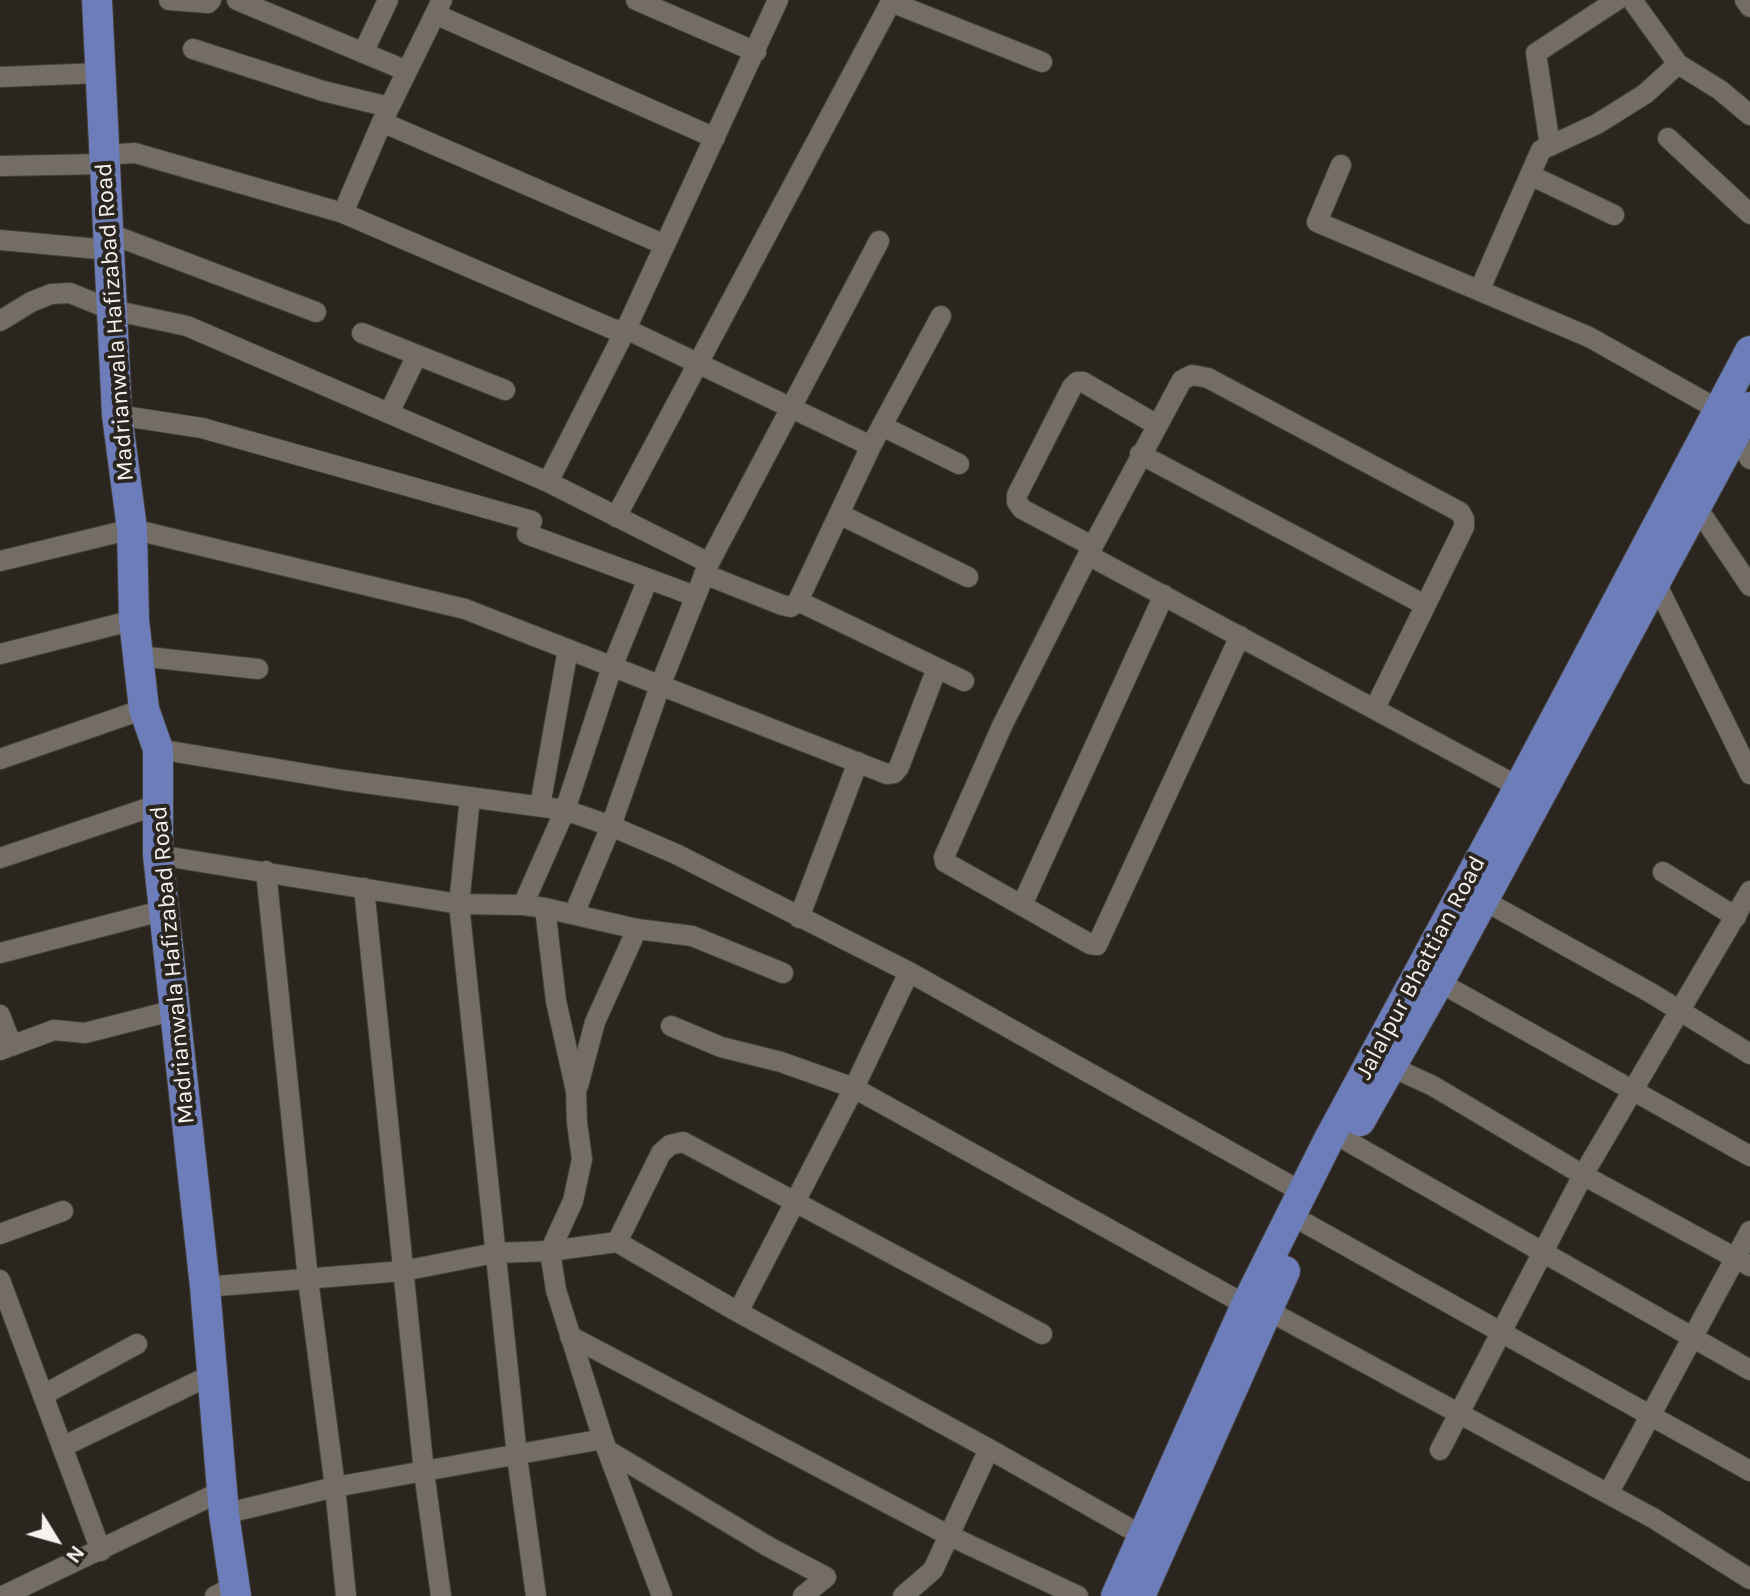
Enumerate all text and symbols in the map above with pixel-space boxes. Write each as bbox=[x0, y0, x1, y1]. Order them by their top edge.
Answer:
street label: Madrianwala Hafizabad Road bbox=[89, 162, 141, 482]
street label: Madrianwala Hafizabad Road bbox=[145, 805, 201, 1125]
street label: Jalalpur Bhattian Road bbox=[1350, 851, 1492, 1085]
north arrow bbox=[16, 1500, 96, 1580]
text: N bbox=[60, 1540, 90, 1569]

